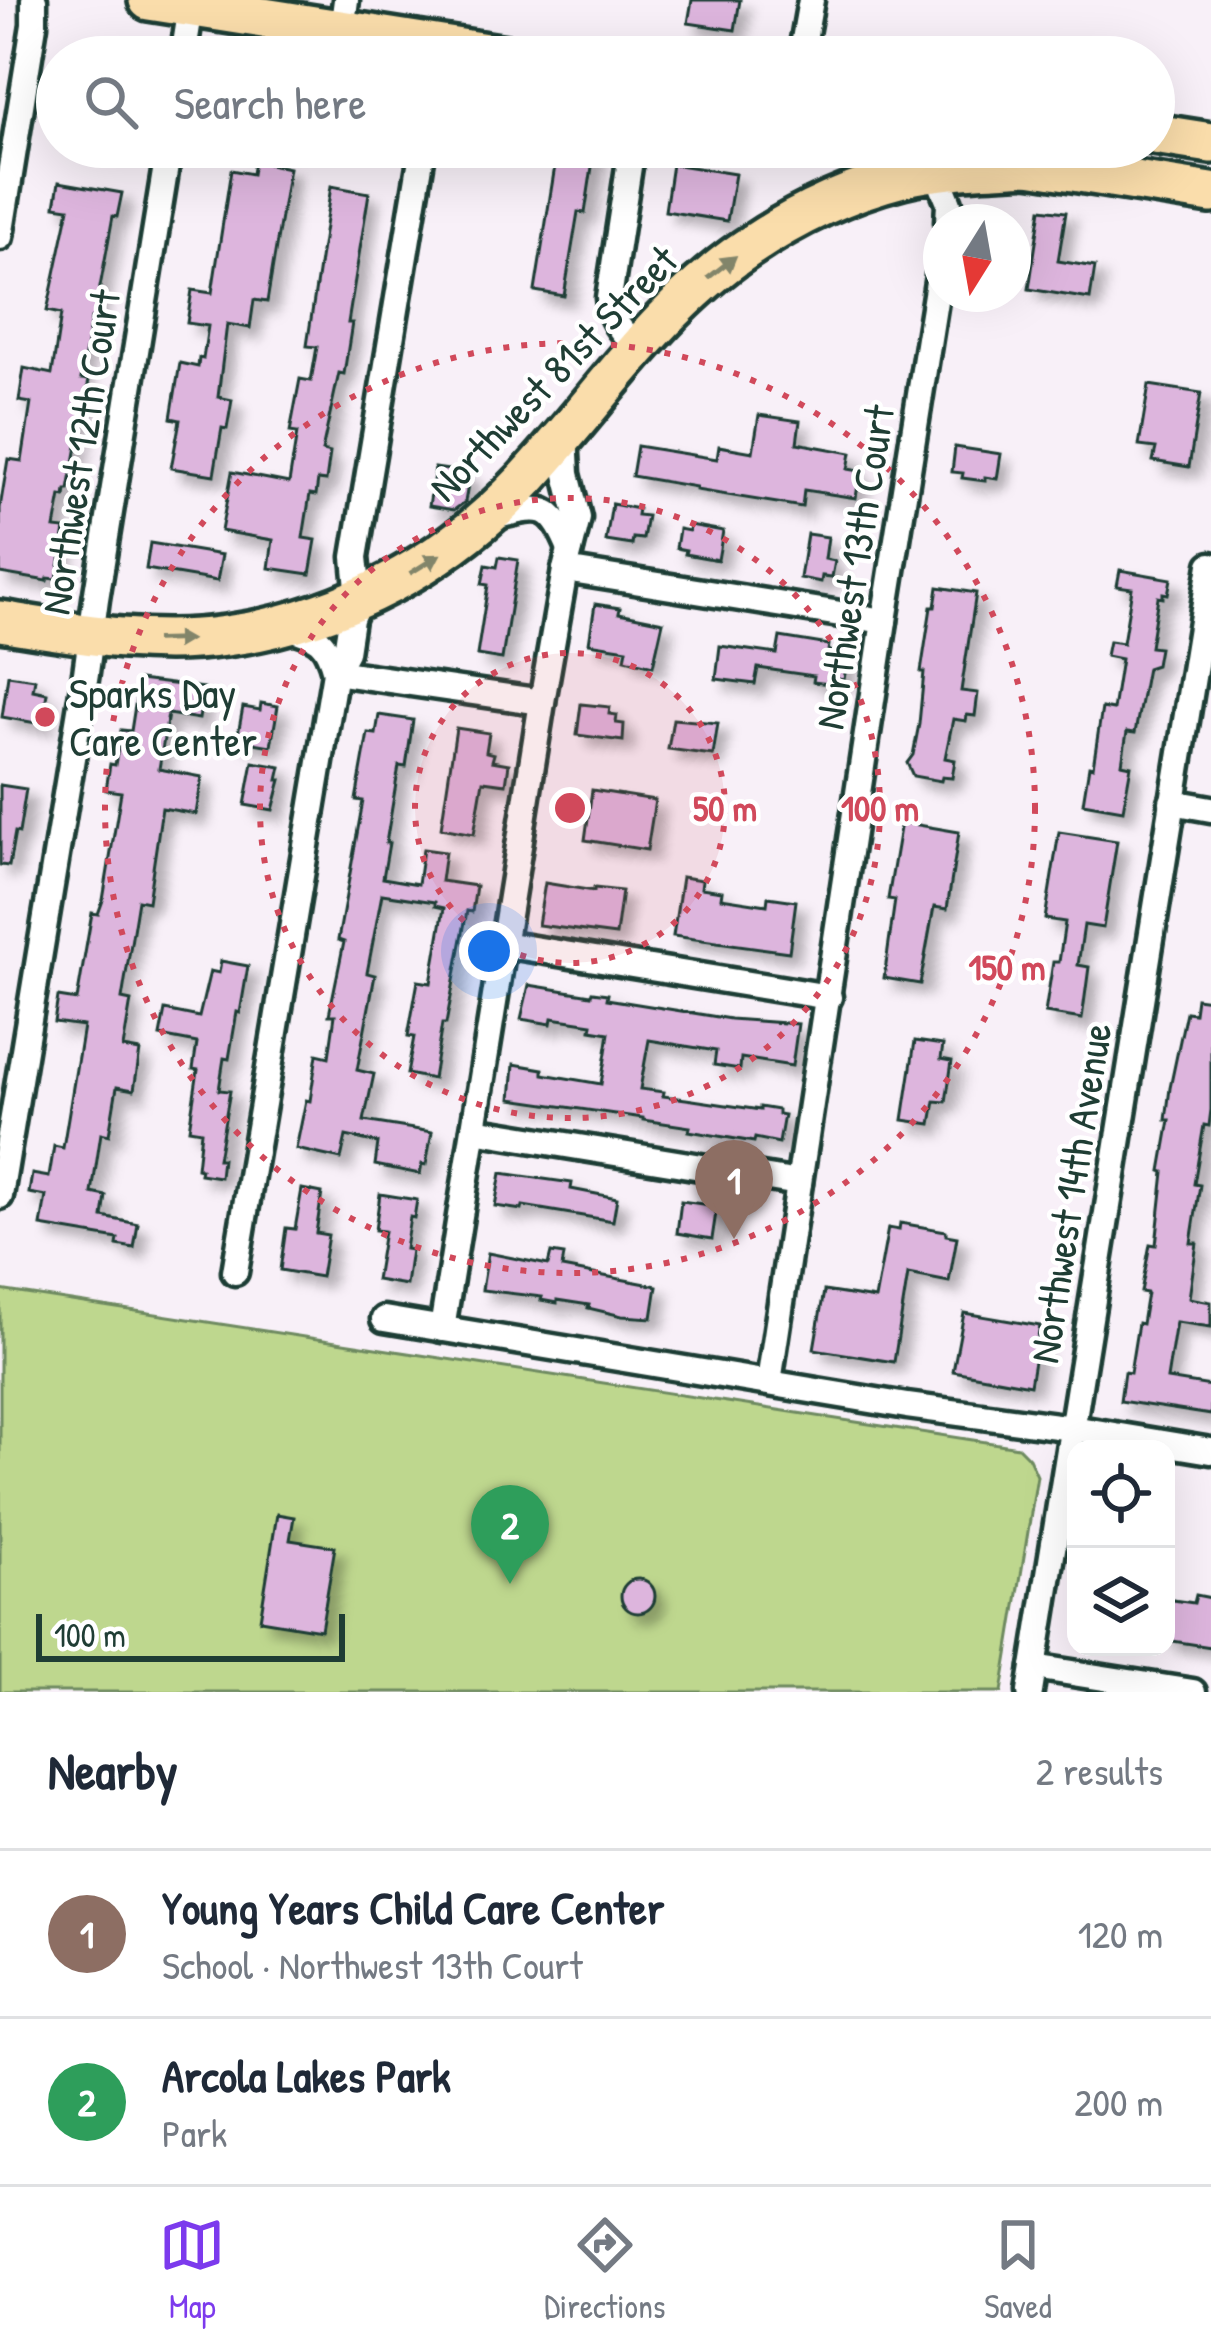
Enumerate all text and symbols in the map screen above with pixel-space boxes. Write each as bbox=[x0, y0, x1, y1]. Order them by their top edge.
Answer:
search box bbox=[36, 36, 1175, 168]
icon: search bbox=[78, 69, 144, 135]
text: Search here bbox=[174, 72, 366, 133]
north arrow bbox=[923, 204, 1031, 312]
street label: Northwest 81st Street bbox=[416, 232, 690, 513]
one-way arrow bbox=[706, 255, 738, 280]
street label: Northwest 12th Court bbox=[26, 285, 133, 618]
street label: Northwest 13th Court bbox=[800, 400, 907, 733]
one-way arrow bbox=[409, 553, 442, 575]
one-way arrow bbox=[155, 630, 193, 649]
place label: Sparks Day Care Center bbox=[69, 664, 257, 769]
marker: Sparks Day Care Center bbox=[32, 704, 58, 730]
text: 50 m bbox=[693, 783, 757, 832]
text: 100 m bbox=[841, 783, 919, 832]
centre of rings bbox=[549, 787, 591, 829]
your location bbox=[459, 921, 519, 981]
text: 150 m bbox=[968, 942, 1046, 991]
street label: Northwest 14th Avenue bbox=[1015, 1019, 1125, 1367]
pin: 1 bbox=[695, 1140, 773, 1239]
map controls bbox=[1067, 1440, 1175, 1656]
button: locate bbox=[1067, 1440, 1175, 1548]
pin: 2 bbox=[471, 1485, 549, 1584]
button: layers bbox=[1067, 1548, 1175, 1656]
scale bar bbox=[36, 1608, 345, 1661]
text: 100 m bbox=[54, 1613, 126, 1657]
text: Nearby bbox=[48, 1736, 178, 1805]
text: 2 results bbox=[1036, 1744, 1163, 1797]
text: Young Years Child Care Center bbox=[162, 1877, 664, 1938]
text: 1 bbox=[80, 1907, 94, 1960]
text: 120 m bbox=[1078, 1907, 1163, 1960]
text: School · Northwest 13th Court bbox=[162, 1938, 583, 1991]
text: Arcola Lakes Park bbox=[162, 2045, 451, 2106]
text: 2 bbox=[78, 2075, 96, 2128]
text: 200 m bbox=[1074, 2075, 1163, 2128]
text: Park bbox=[162, 2106, 227, 2159]
tab: Map bbox=[159, 2212, 225, 2328]
tab: Directions bbox=[544, 2212, 666, 2328]
tab: Saved bbox=[984, 2212, 1052, 2328]

